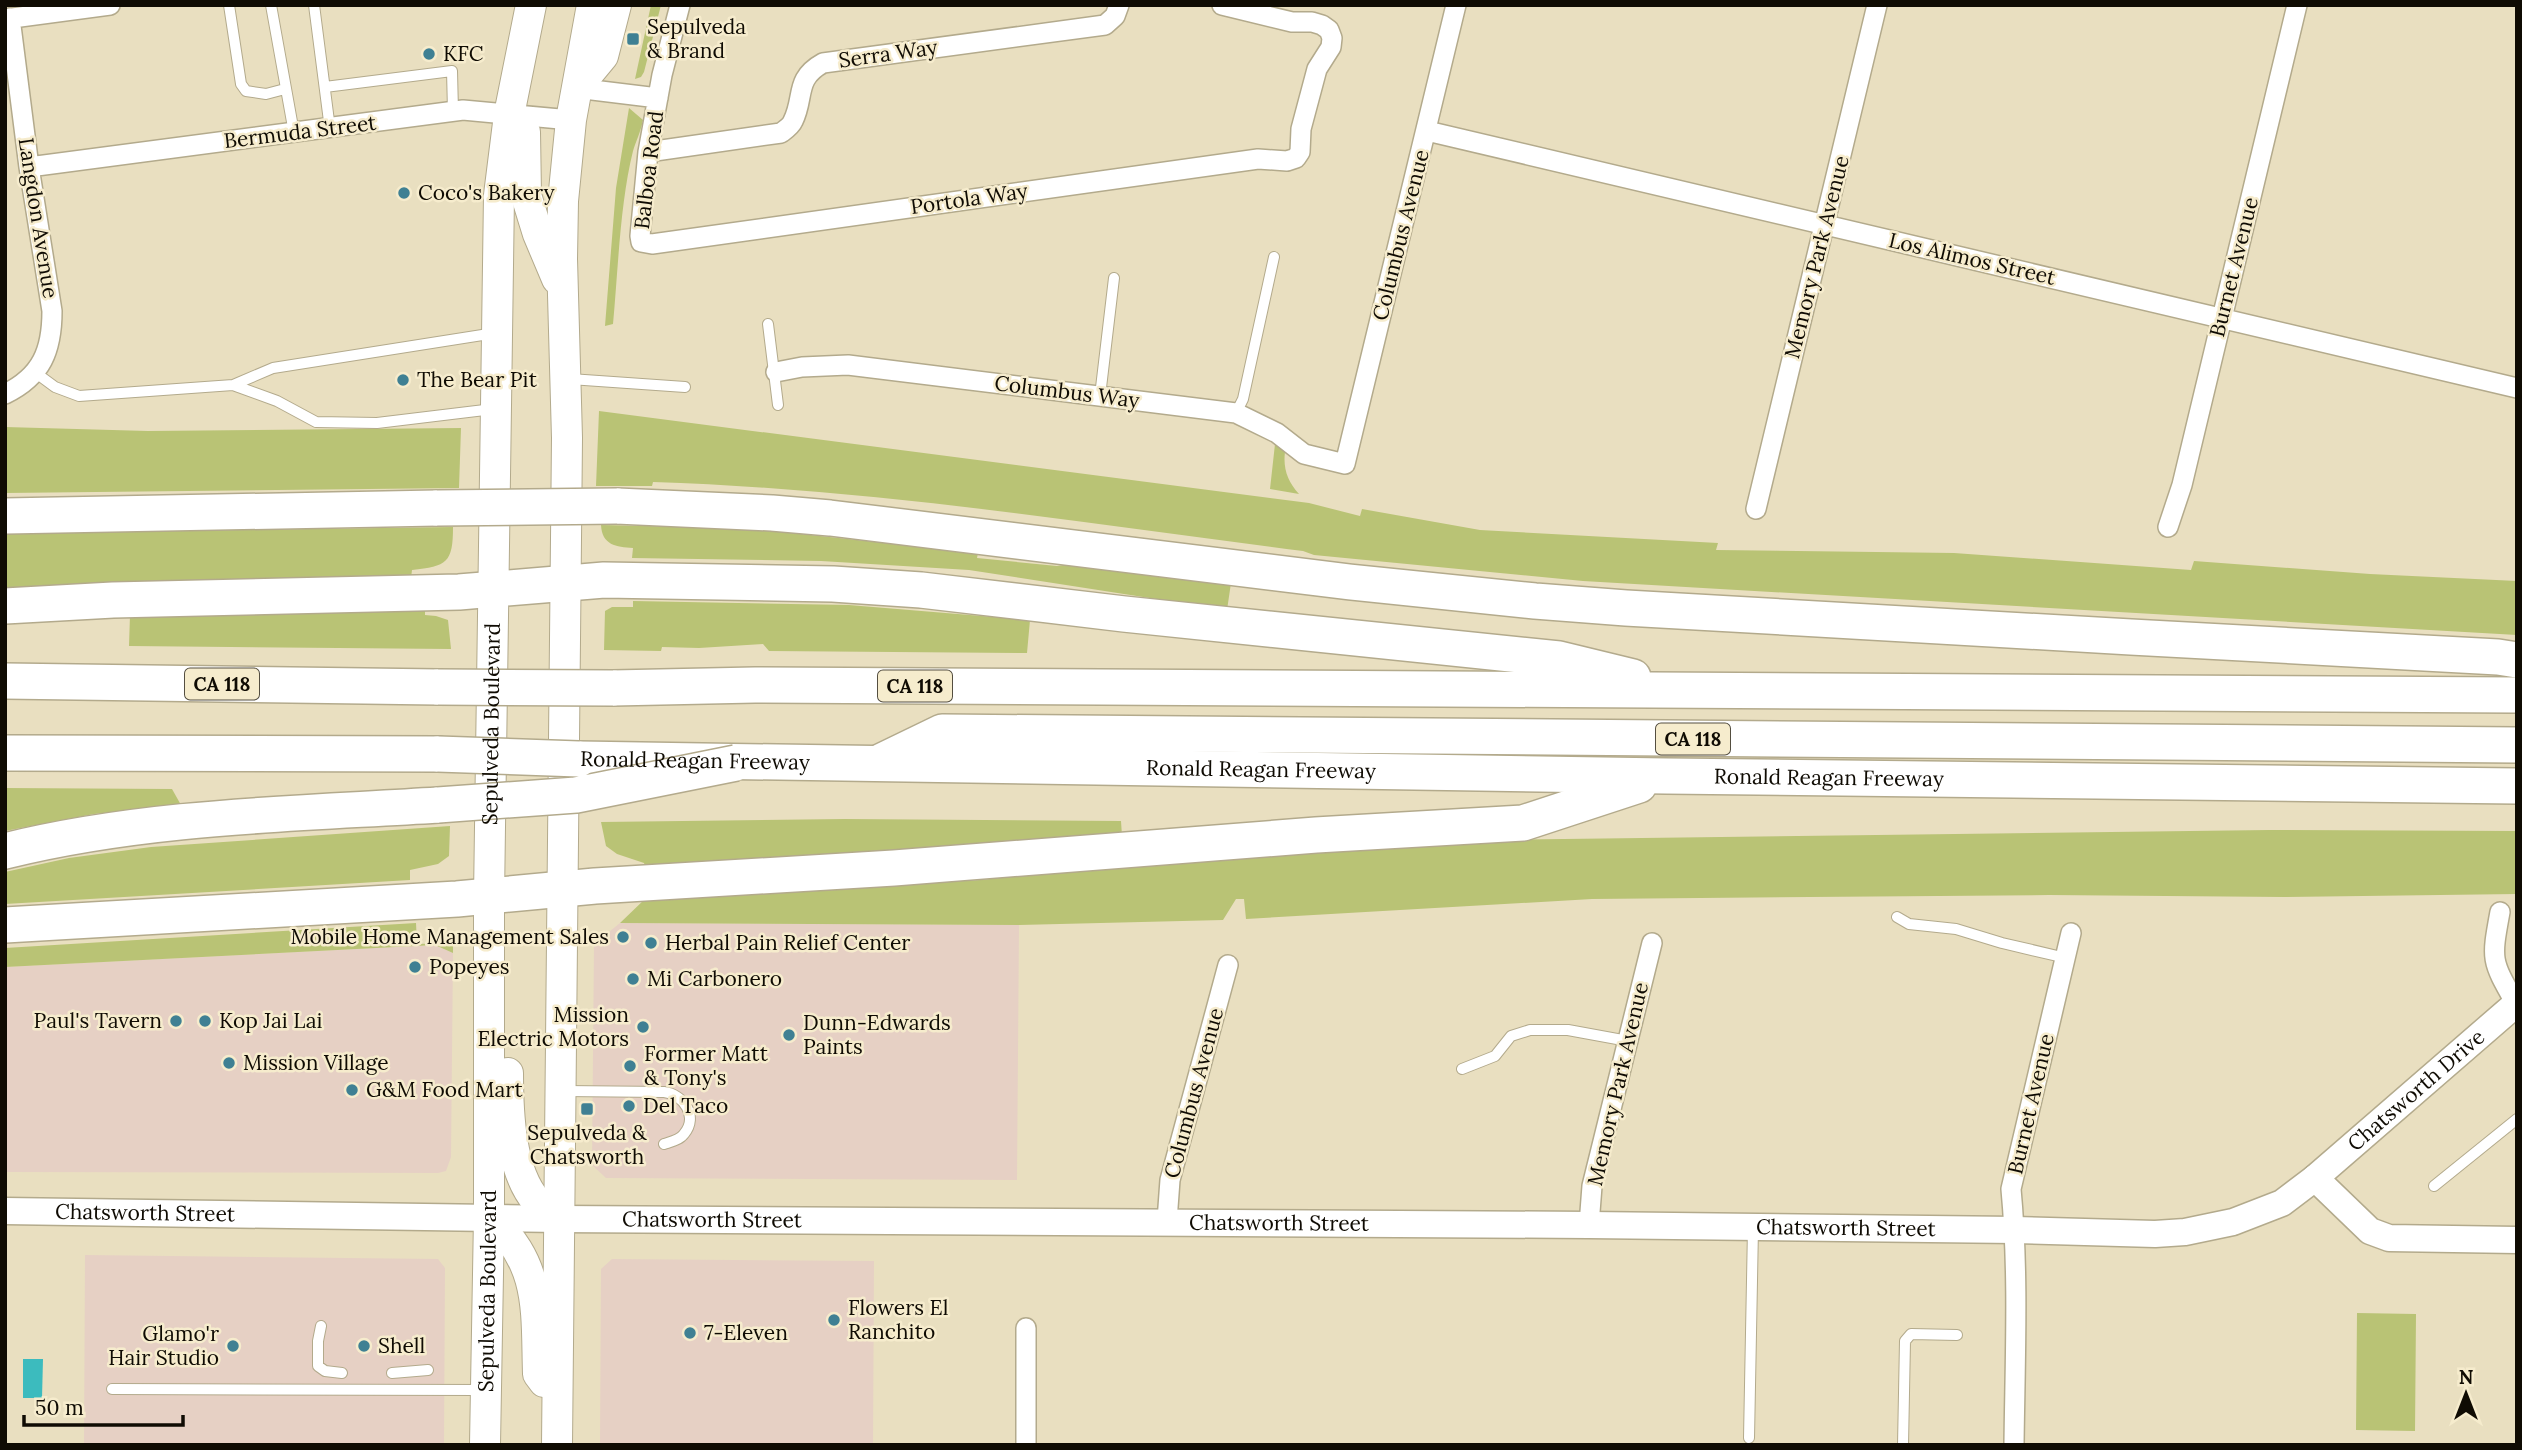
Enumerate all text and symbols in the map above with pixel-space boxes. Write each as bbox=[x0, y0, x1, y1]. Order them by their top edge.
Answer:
place label: Sepulveda & Brand bbox=[647, 13, 746, 64]
marker: Sepulveda & Brand bbox=[625, 31, 641, 47]
street label: Serra Way bbox=[837, 33, 939, 74]
place label: KFC bbox=[443, 40, 484, 67]
marker: KFC bbox=[421, 46, 437, 62]
street label: Bermuda Street bbox=[222, 109, 379, 154]
street label: Balboa Road bbox=[628, 109, 669, 231]
street label: Langdon Avenue bbox=[12, 136, 65, 300]
street label: Columbus Avenue bbox=[1366, 147, 1435, 323]
street label: Memory Park Avenue bbox=[1778, 153, 1855, 361]
street label: Portola Way bbox=[908, 177, 1029, 220]
place label: Coco's Bakery bbox=[418, 179, 555, 206]
marker: Coco's Bakery bbox=[396, 185, 412, 201]
street label: Burnet Avenue bbox=[2203, 194, 2264, 340]
street label: Los Alimos Street bbox=[1886, 226, 2059, 291]
place label: The Bear Pit bbox=[417, 366, 538, 393]
street label: Columbus Way bbox=[993, 369, 1141, 414]
marker: The Bear Pit bbox=[395, 372, 411, 388]
street label: Sepulveda Boulevard bbox=[476, 623, 506, 825]
road number: CA 118 bbox=[185, 668, 259, 699]
road number: CA 118 bbox=[878, 670, 952, 702]
road number: CA 118 bbox=[1656, 724, 1730, 754]
street label: Ronald Reagan Freeway bbox=[580, 745, 810, 776]
street label: Ronald Reagan Freeway bbox=[1146, 754, 1376, 784]
street label: Ronald Reagan Freeway bbox=[1714, 763, 1944, 792]
place label: Mobile Home Management Sales bbox=[290, 923, 609, 950]
marker: Mobile Home Management Sales bbox=[615, 929, 631, 945]
place label: Herbal Pain Relief Center bbox=[665, 929, 910, 956]
marker: Herbal Pain Relief Center bbox=[643, 935, 659, 951]
place label: Popeyes bbox=[429, 953, 510, 980]
marker: Popeyes bbox=[407, 959, 423, 975]
place label: Mi Carbonero bbox=[647, 965, 782, 992]
marker: Mi Carbonero bbox=[625, 971, 641, 987]
street label: Memory Park Avenue bbox=[1581, 979, 1654, 1188]
place label: Mission Electric Motors bbox=[477, 1001, 629, 1052]
street label: Columbus Avenue bbox=[1158, 1005, 1229, 1181]
place label: Paul's Tavern bbox=[34, 1007, 162, 1034]
place label: Kop Jai Lai bbox=[219, 1007, 323, 1034]
place label: Dunn-Edwards Paints bbox=[803, 1009, 951, 1060]
marker: Paul's Tavern bbox=[168, 1013, 184, 1029]
marker: Kop Jai Lai bbox=[197, 1013, 213, 1029]
marker: Mission Electric Motors bbox=[635, 1019, 651, 1035]
street label: Chatsworth Drive bbox=[2342, 1023, 2490, 1157]
marker: Dunn-Edwards Paints bbox=[781, 1027, 797, 1043]
street label: Burnet Avenue bbox=[2001, 1031, 2060, 1177]
place label: Former Matt & Tony's bbox=[644, 1040, 769, 1091]
place label: Mission Village bbox=[243, 1049, 389, 1076]
marker: Mission Village bbox=[221, 1055, 237, 1071]
marker: Former Matt & Tony's bbox=[622, 1058, 638, 1074]
place label: G&M Food Mart bbox=[366, 1076, 524, 1103]
marker: G&M Food Mart bbox=[344, 1082, 360, 1098]
place label: Del Taco bbox=[643, 1092, 728, 1119]
marker: Del Taco bbox=[621, 1098, 637, 1114]
marker: Sepulveda & Chatsworth bbox=[579, 1101, 595, 1117]
place label: Sepulveda & Chatsworth bbox=[527, 1119, 647, 1170]
street label: Sepulveda Boulevard bbox=[472, 1190, 502, 1392]
street label: Chatsworth Street bbox=[55, 1198, 236, 1227]
street label: Chatsworth Street bbox=[622, 1205, 803, 1233]
street label: Chatsworth Street bbox=[1189, 1209, 1370, 1237]
street label: Chatsworth Street bbox=[1756, 1213, 1937, 1242]
place label: Flowers El Ranchito bbox=[848, 1294, 948, 1345]
marker: Flowers El Ranchito bbox=[826, 1312, 842, 1328]
place label: 7-Eleven bbox=[704, 1319, 788, 1346]
place label: Glamo'r Hair Studio bbox=[108, 1320, 219, 1371]
marker: 7-Eleven bbox=[682, 1325, 698, 1341]
place label: Shell bbox=[378, 1332, 425, 1359]
marker: Glamo'r Hair Studio bbox=[225, 1338, 241, 1354]
marker: Shell bbox=[356, 1338, 372, 1354]
north arrow bbox=[2431, 1359, 2501, 1429]
text: N bbox=[2459, 1365, 2474, 1389]
scale bar bbox=[24, 1384, 184, 1428]
text: 50 m bbox=[35, 1394, 84, 1421]

